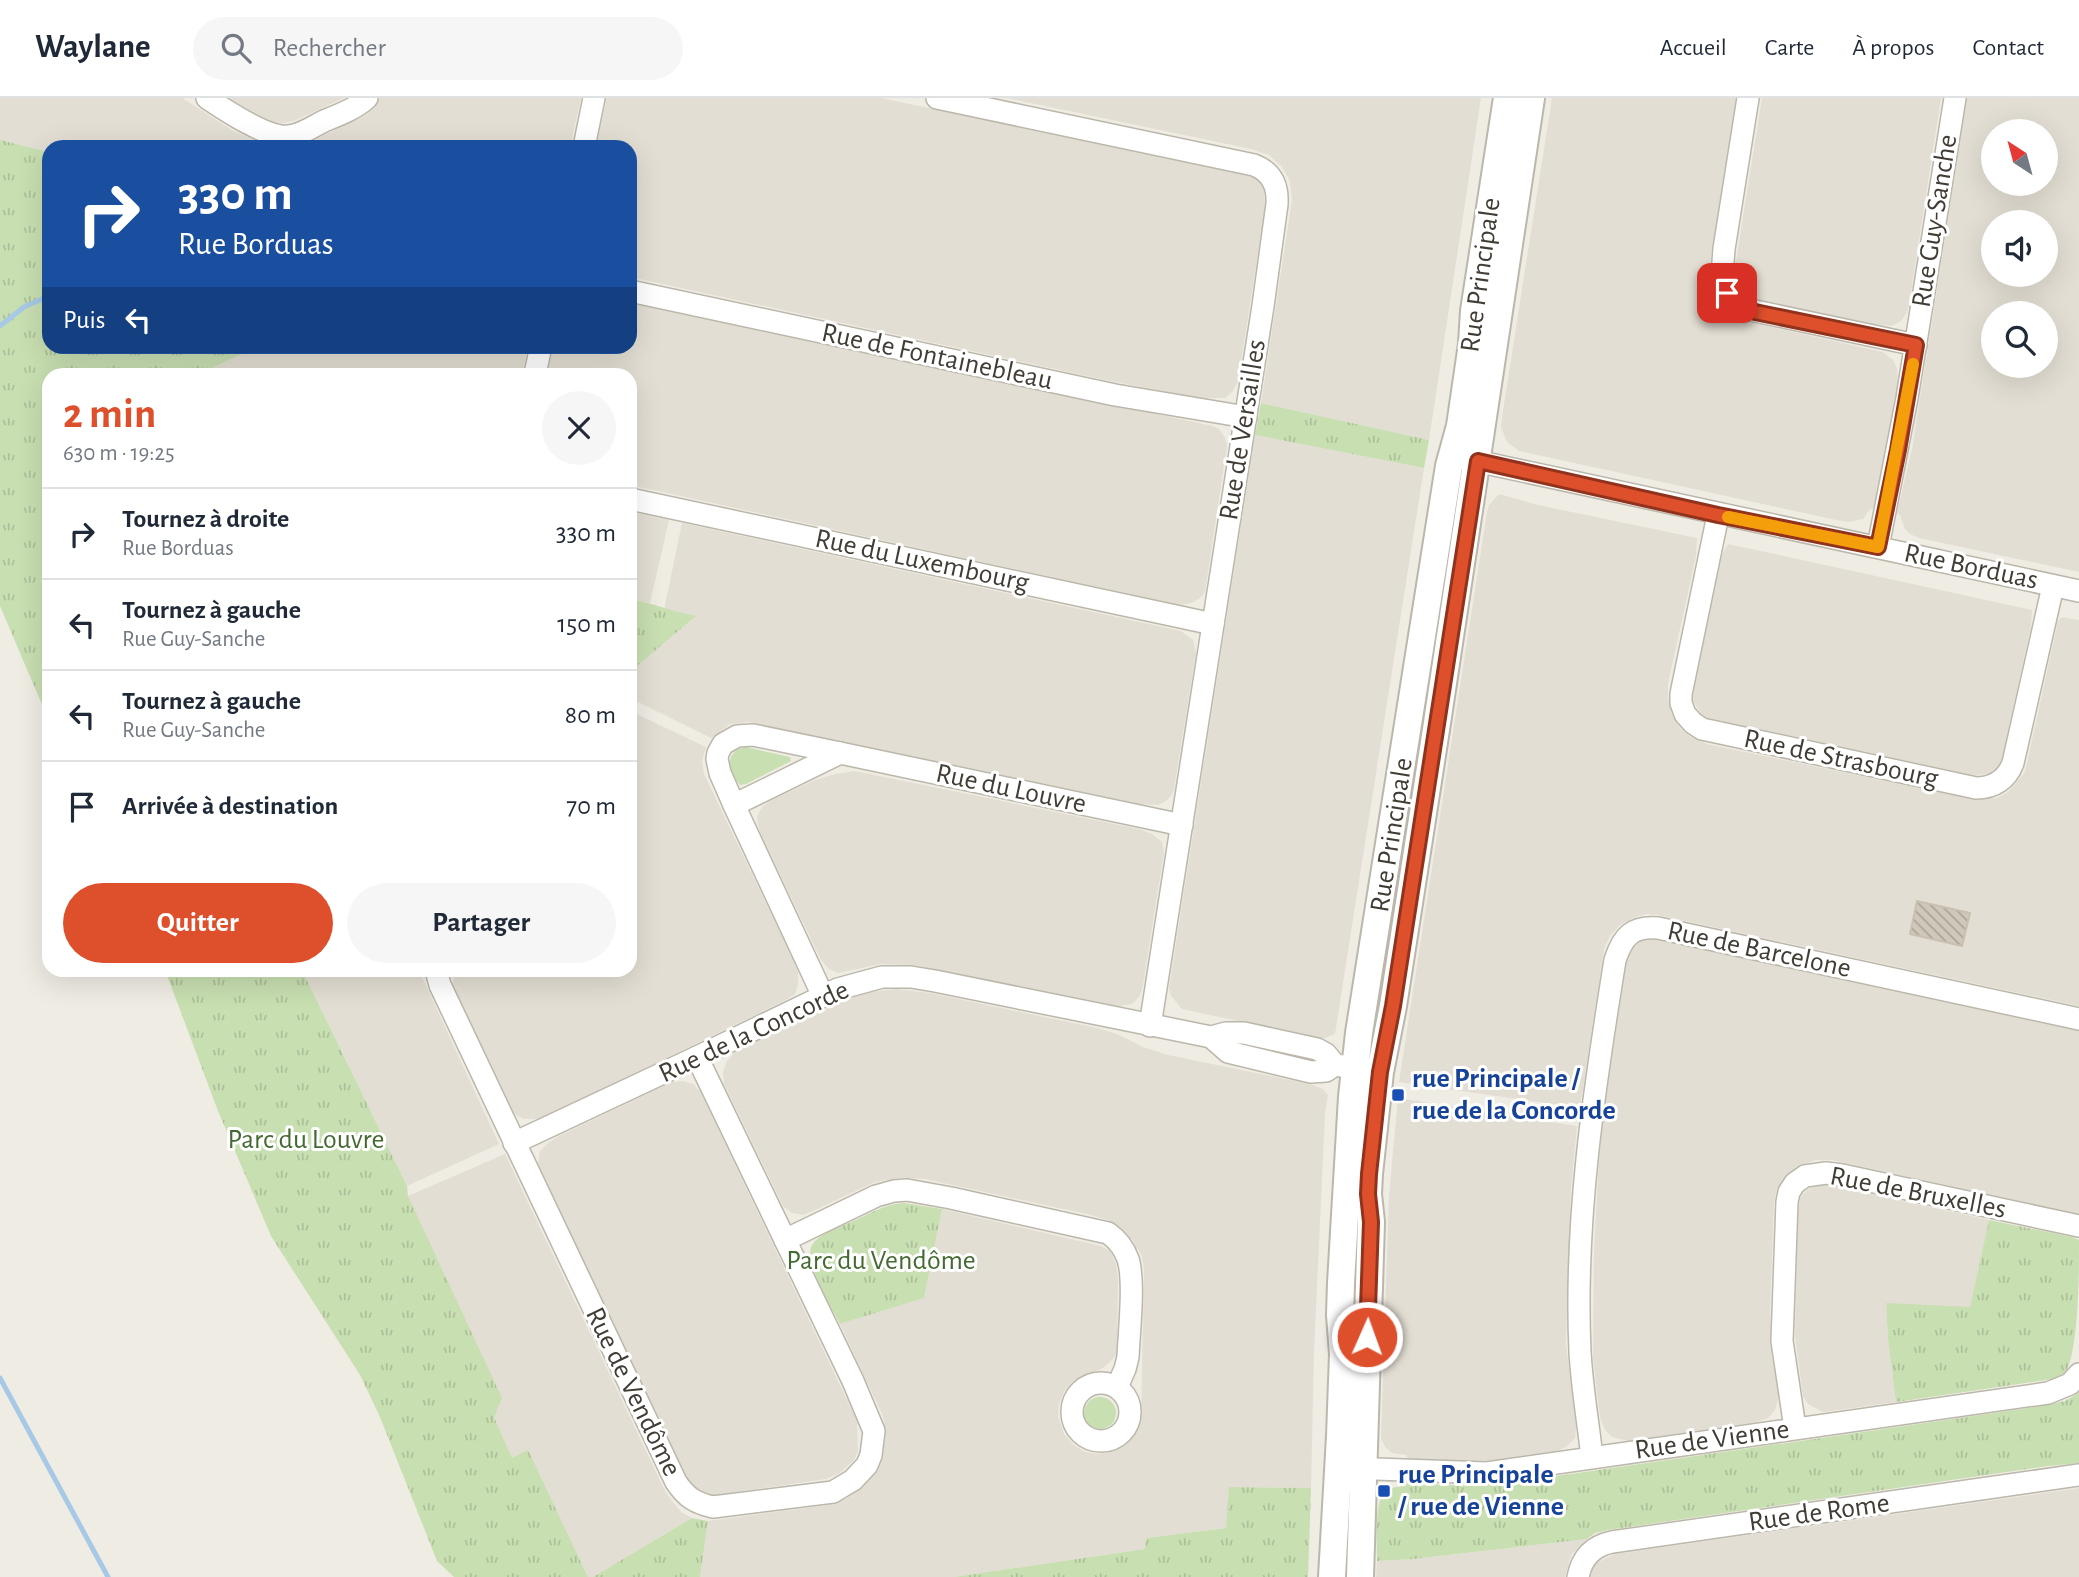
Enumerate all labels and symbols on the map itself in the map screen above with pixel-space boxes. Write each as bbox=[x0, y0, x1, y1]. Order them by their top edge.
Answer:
north arrow bbox=[1981, 119, 2058, 196]
street label: Rue Guy-Sanche bbox=[1908, 133, 1962, 309]
street label: Rue Principale bbox=[1456, 196, 1506, 354]
pin bbox=[1697, 263, 1757, 323]
street label: Rue de Fontainebleau bbox=[819, 319, 1055, 395]
street label: Rue de Versailles bbox=[1215, 338, 1271, 522]
street label: Rue du Luxembourg bbox=[813, 525, 1032, 597]
street label: Rue Borduas bbox=[1902, 539, 2040, 595]
street label: Rue de Strasbourg bbox=[1741, 725, 1941, 793]
street label: Rue Principale bbox=[1366, 756, 1418, 914]
street label: Rue du Louvre bbox=[933, 759, 1089, 819]
street label: Rue de Barcelone bbox=[1665, 917, 1853, 983]
street label: Rue de la Concorde bbox=[655, 976, 853, 1088]
place label: rue Principale / rue de la Concorde bbox=[1412, 1065, 1616, 1125]
marker: rue Principale / rue de la Concorde bbox=[1390, 1087, 1406, 1103]
park label: Parc du Louvre bbox=[228, 1126, 385, 1154]
street label: Rue de Bruxelles bbox=[1828, 1162, 2008, 1224]
park label: Parc du Vendôme bbox=[786, 1247, 976, 1275]
position arrow bbox=[1330, 1300, 1404, 1374]
street label: Rue de Vendôme bbox=[580, 1303, 686, 1481]
street label: Rue de Vienne bbox=[1633, 1415, 1791, 1465]
place label: rue Principale / rue de Vienne bbox=[1397, 1461, 1564, 1521]
marker: rue Principale / rue de Vienne bbox=[1376, 1483, 1392, 1499]
street label: Rue de Rome bbox=[1747, 1489, 1891, 1537]

